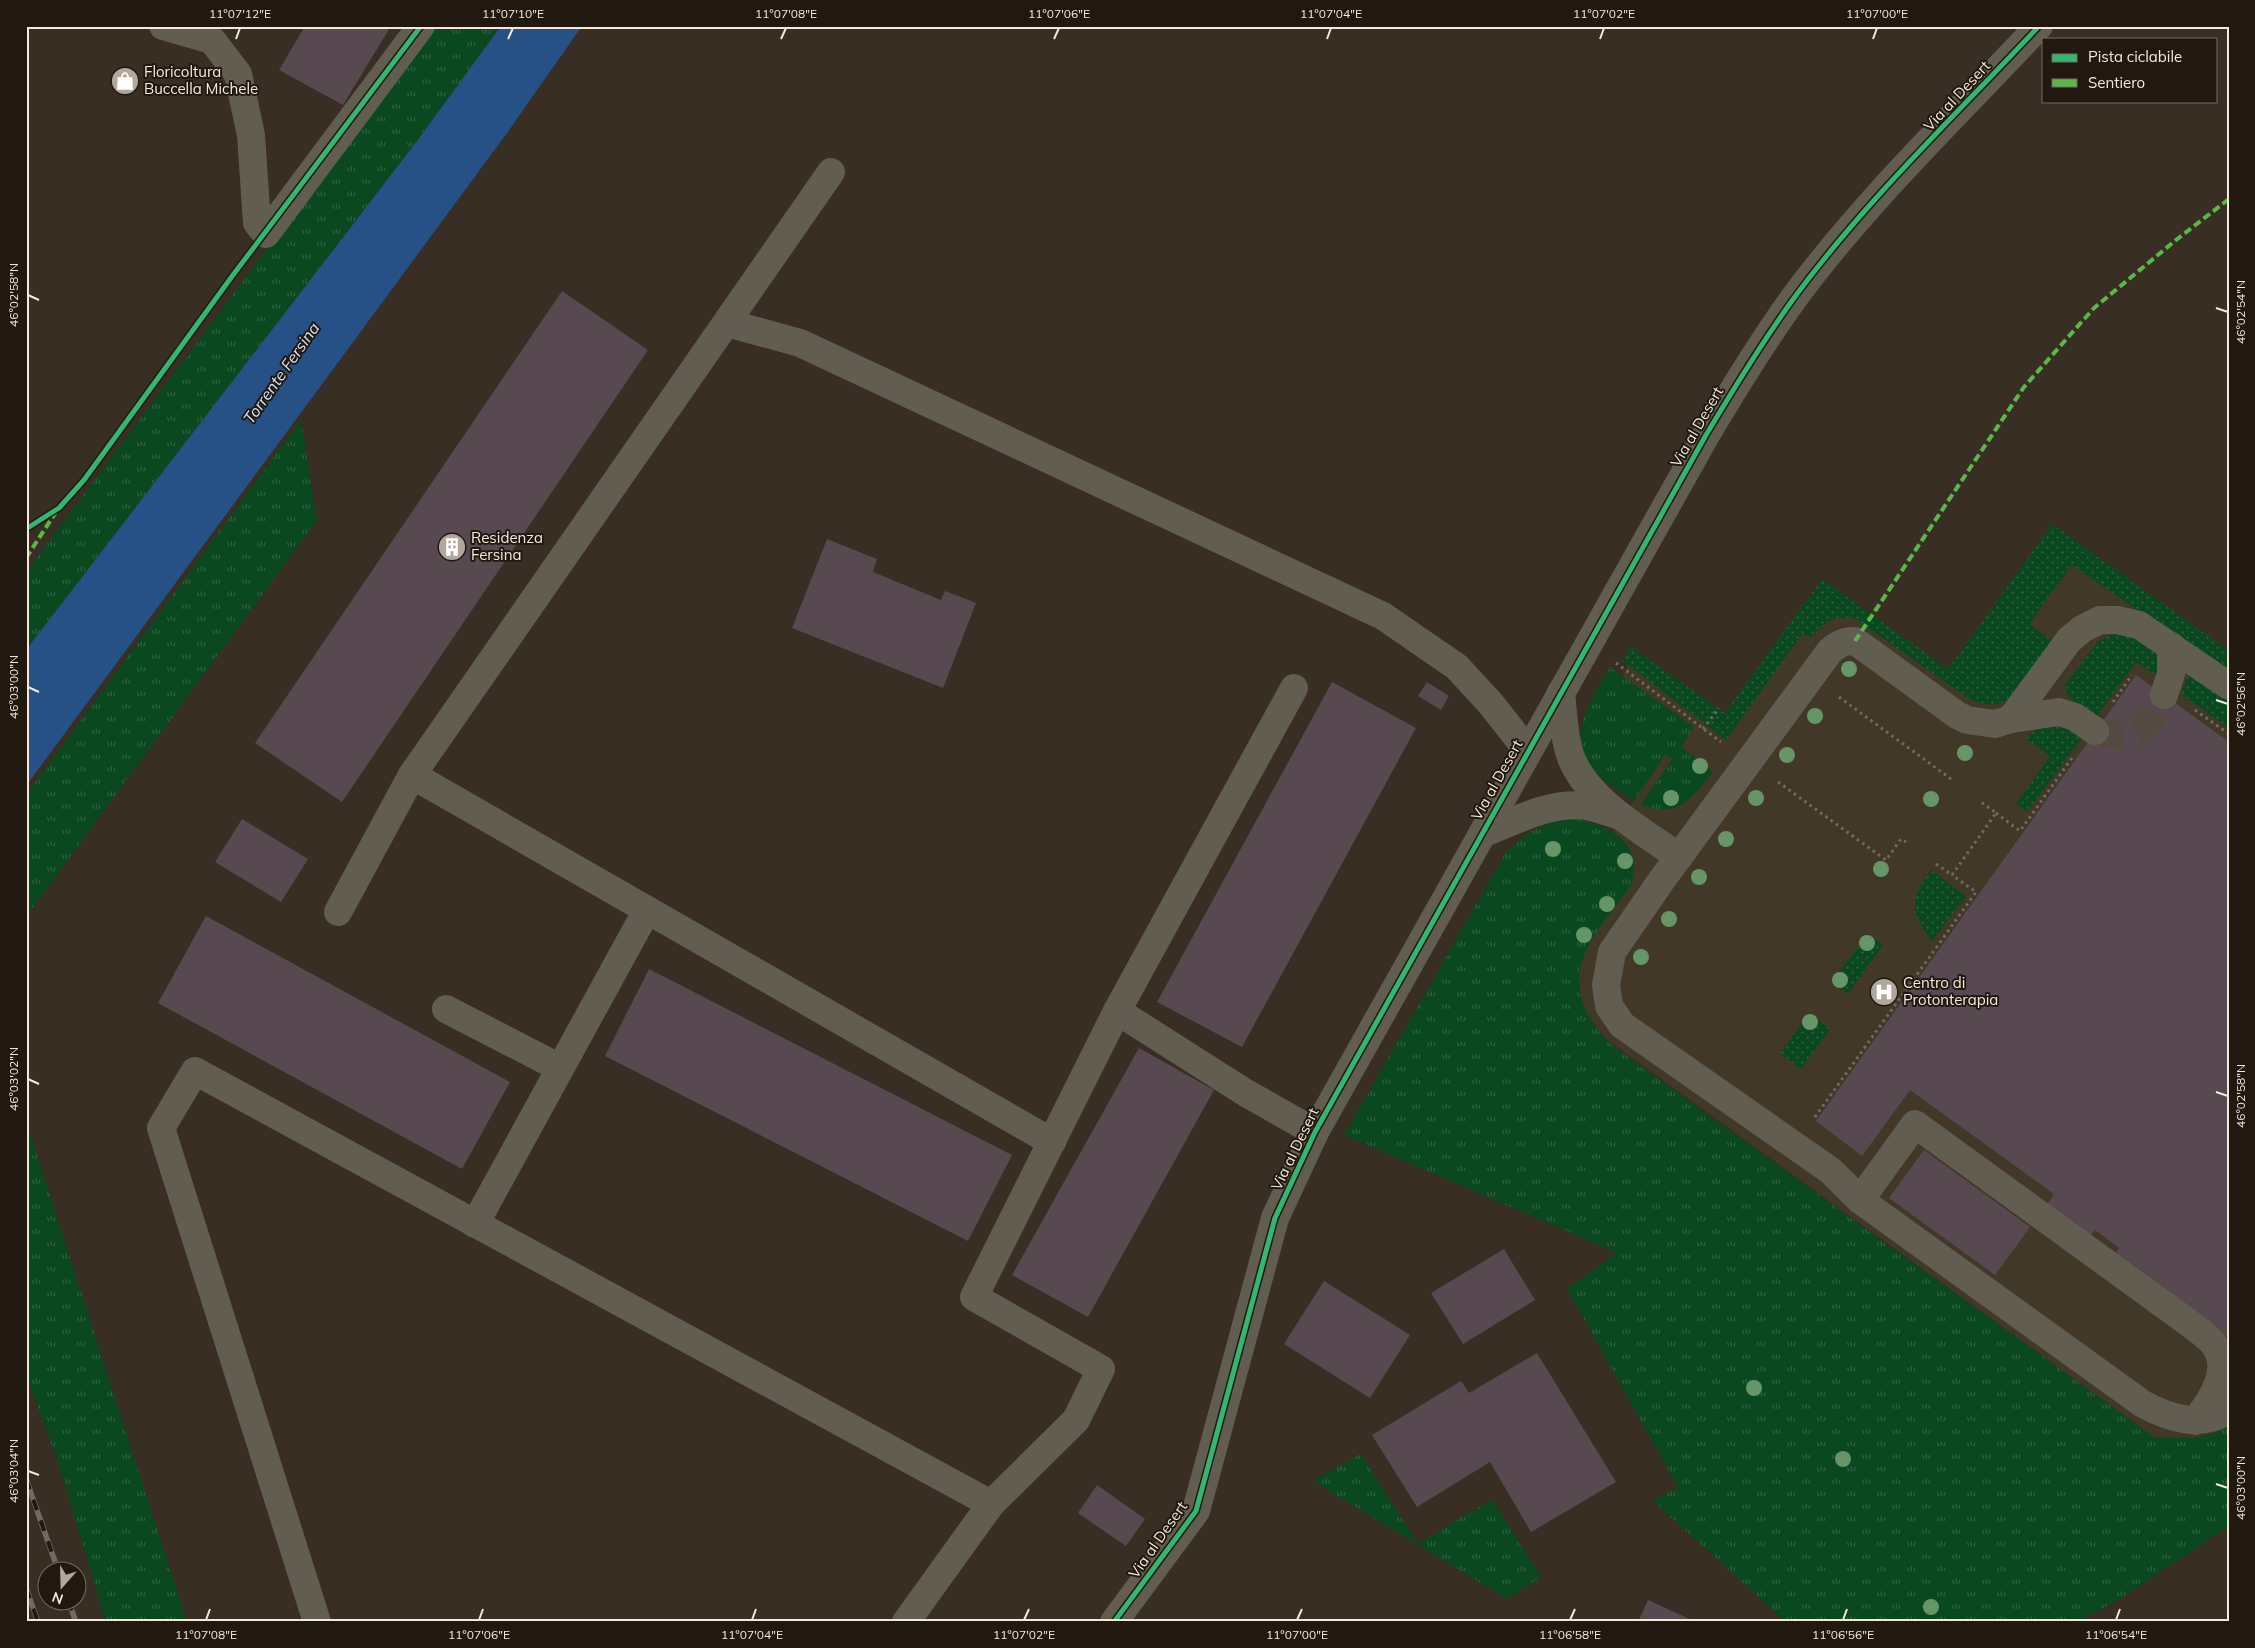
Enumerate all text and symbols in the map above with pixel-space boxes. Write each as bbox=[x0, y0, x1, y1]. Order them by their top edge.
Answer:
text: 11°07'12"E bbox=[209, 6, 271, 21]
text: 11°07'10"E bbox=[482, 6, 544, 21]
text: 11°07'08"E bbox=[755, 6, 817, 21]
text: 11°07'06"E bbox=[1028, 6, 1090, 21]
text: 11°07'04"E bbox=[1300, 6, 1362, 21]
text: 11°07'02"E bbox=[1573, 6, 1635, 21]
text: 11°07'00"E bbox=[1846, 6, 1908, 21]
legend bbox=[2042, 38, 2218, 102]
text: Pista ciclabile bbox=[2088, 47, 2182, 66]
street label: Via al Desert bbox=[1919, 56, 1994, 135]
place label: Floricoltura Buccella Michele bbox=[144, 62, 258, 98]
shop icon: Floricoltura Buccella Michele bbox=[110, 66, 140, 96]
text: Sentiero bbox=[2088, 73, 2145, 92]
text: 46°02'58"N bbox=[6, 263, 21, 327]
text: 46°02'54"N bbox=[2233, 280, 2248, 344]
water label: Torrente Fersina bbox=[239, 318, 324, 428]
street label: Via al Desert bbox=[1666, 383, 1727, 470]
place label: Residenza Fersina bbox=[471, 528, 543, 564]
building icon: Residenza Fersina bbox=[437, 532, 467, 562]
text: 46°03'00"N bbox=[6, 655, 21, 719]
text: 46°02'56"N bbox=[2233, 672, 2248, 736]
street label: Via al Desert bbox=[1467, 736, 1527, 824]
place label: Centro di Protonterapia bbox=[1903, 973, 1998, 1009]
hospital icon: Centro di Protonterapia bbox=[1869, 977, 1899, 1007]
text: 46°03'02"N bbox=[6, 1047, 21, 1111]
text: 46°02'58"N bbox=[2233, 1064, 2248, 1128]
street label: Via al Desert bbox=[1266, 1104, 1323, 1193]
text: 46°03'04"N bbox=[6, 1439, 21, 1503]
text: 46°03'00"N bbox=[2233, 1456, 2248, 1520]
street label: Via al Desert bbox=[1124, 1498, 1191, 1582]
north arrow bbox=[38, 1560, 88, 1610]
text: N bbox=[50, 1588, 66, 1608]
text: 11°07'08"E bbox=[175, 1627, 237, 1642]
text: 11°07'06"E bbox=[448, 1627, 510, 1642]
text: 11°07'04"E bbox=[721, 1627, 783, 1642]
text: 11°07'02"E bbox=[993, 1627, 1055, 1642]
text: 11°07'00"E bbox=[1266, 1627, 1328, 1642]
text: 11°06'58"E bbox=[1539, 1627, 1601, 1642]
text: 11°06'56"E bbox=[1812, 1627, 1874, 1642]
text: 11°06'54"E bbox=[2085, 1627, 2147, 1642]

